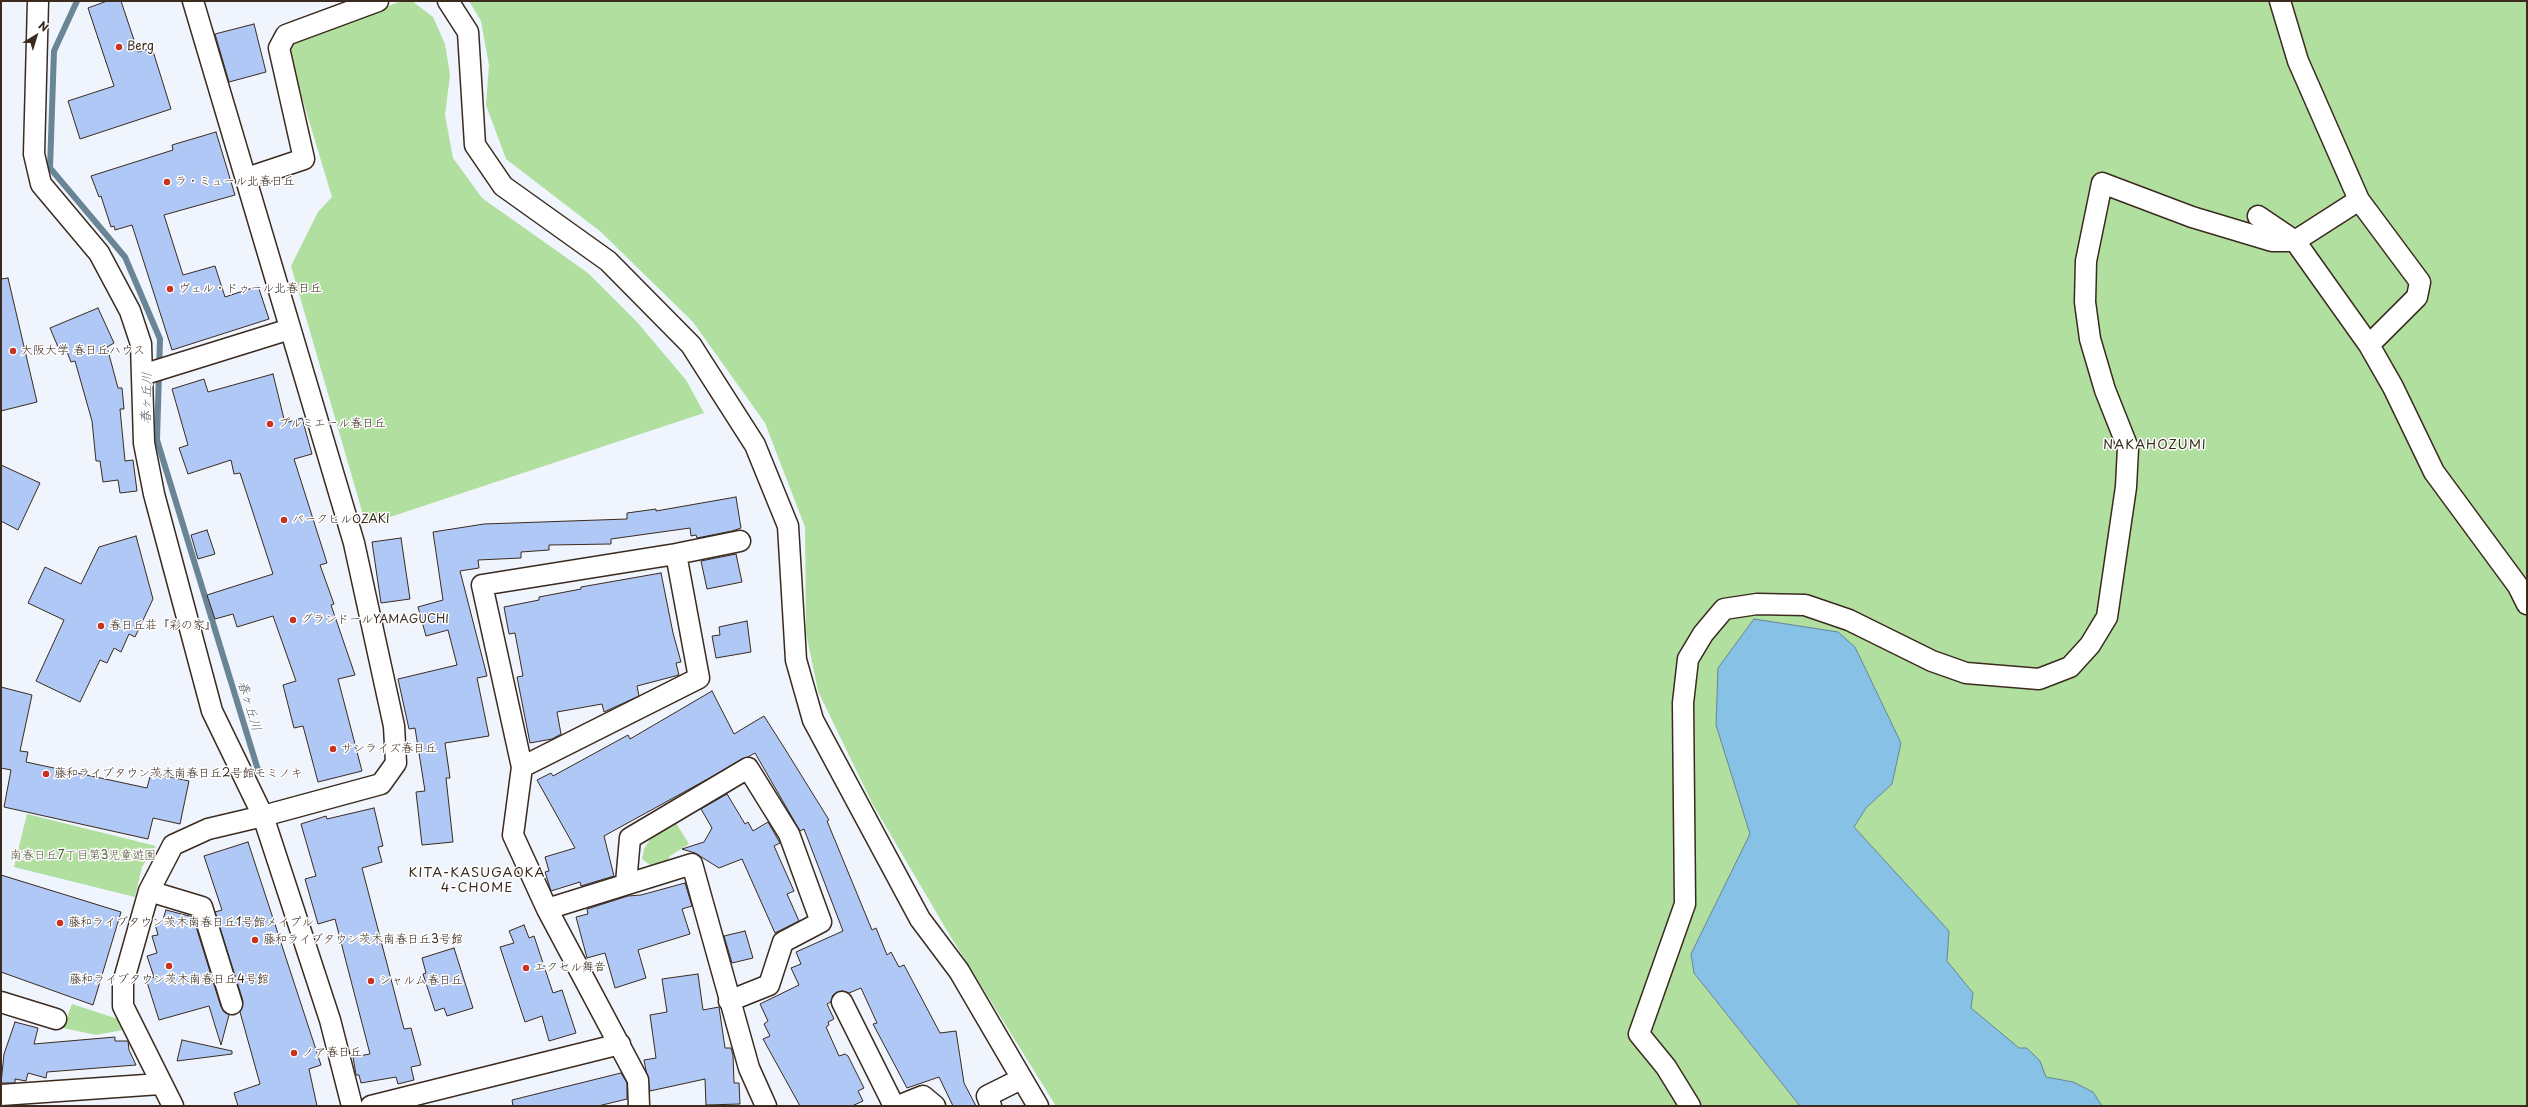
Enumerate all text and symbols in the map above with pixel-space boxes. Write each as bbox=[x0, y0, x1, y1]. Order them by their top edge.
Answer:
north arrow bbox=[16, 16, 56, 56]
text: N bbox=[35, 17, 52, 36]
place label: Berg bbox=[127, 40, 154, 54]
marker: Berg bbox=[114, 42, 124, 52]
place label: ラ・ミュール北春日丘 bbox=[175, 175, 295, 189]
marker: ラ・ミュール北春日丘 bbox=[162, 177, 172, 187]
place label: ヴェル・ドゥール北春日丘 bbox=[178, 282, 322, 296]
marker: ヴェル・ドゥール北春日丘 bbox=[165, 284, 175, 294]
place label: 大阪大学 春日丘ハウス bbox=[21, 344, 145, 358]
marker: 大阪大学 春日丘ハウス bbox=[8, 346, 18, 356]
water label: 春ヶ丘川 bbox=[138, 372, 156, 424]
place label: プルミエール春日丘 bbox=[278, 417, 386, 431]
marker: プルミエール春日丘 bbox=[265, 419, 275, 429]
district label: NAKAHOZUMI bbox=[2103, 437, 2207, 453]
place label: パークヒルOZAKI bbox=[292, 513, 390, 527]
marker: パークヒルOZAKI bbox=[279, 515, 289, 525]
place label: グランドールYAMAGUCHI bbox=[301, 613, 449, 627]
marker: グランドールYAMAGUCHI bbox=[288, 615, 298, 625]
place label: 春日丘荘『彩の家』 bbox=[109, 619, 217, 633]
marker: 春日丘荘『彩の家』 bbox=[96, 621, 106, 631]
water label: 春ヶ丘川 bbox=[234, 679, 264, 733]
place label: サンライズ春日丘 bbox=[341, 742, 437, 756]
marker: サンライズ春日丘 bbox=[328, 744, 338, 754]
place label: 藤和ライブタウン茨木南春日丘2号館モミノキ bbox=[54, 767, 302, 781]
marker: 藤和ライブタウン茨木南春日丘2号館モミノキ bbox=[41, 769, 51, 779]
park label: 南春日丘7丁目第3児童遊園 bbox=[10, 849, 156, 863]
district label: KITA-KASUGAOKA 4-CHOME bbox=[409, 865, 545, 896]
place label: 藤和ライブタウン茨木南春日丘1号館メイプル bbox=[68, 916, 313, 930]
marker: 藤和ライブタウン茨木南春日丘1号館メイプル bbox=[55, 918, 65, 928]
place label: 藤和ライブタウン茨木南春日丘3号館 bbox=[263, 933, 463, 947]
marker: 藤和ライブタウン茨木南春日丘3号館 bbox=[250, 935, 260, 945]
marker: 藤和ライブタウン茨木南春日丘4号館 bbox=[164, 961, 174, 971]
place label: エクセル舞音 bbox=[534, 961, 606, 975]
marker: エクセル舞音 bbox=[521, 963, 531, 973]
place label: 藤和ライブタウン茨木南春日丘4号館 bbox=[69, 973, 269, 987]
place label: シャルム春日丘 bbox=[379, 974, 463, 988]
marker: シャルム春日丘 bbox=[366, 976, 376, 986]
place label: ノア春日丘 bbox=[302, 1046, 362, 1060]
marker: ノア春日丘 bbox=[289, 1048, 299, 1058]

